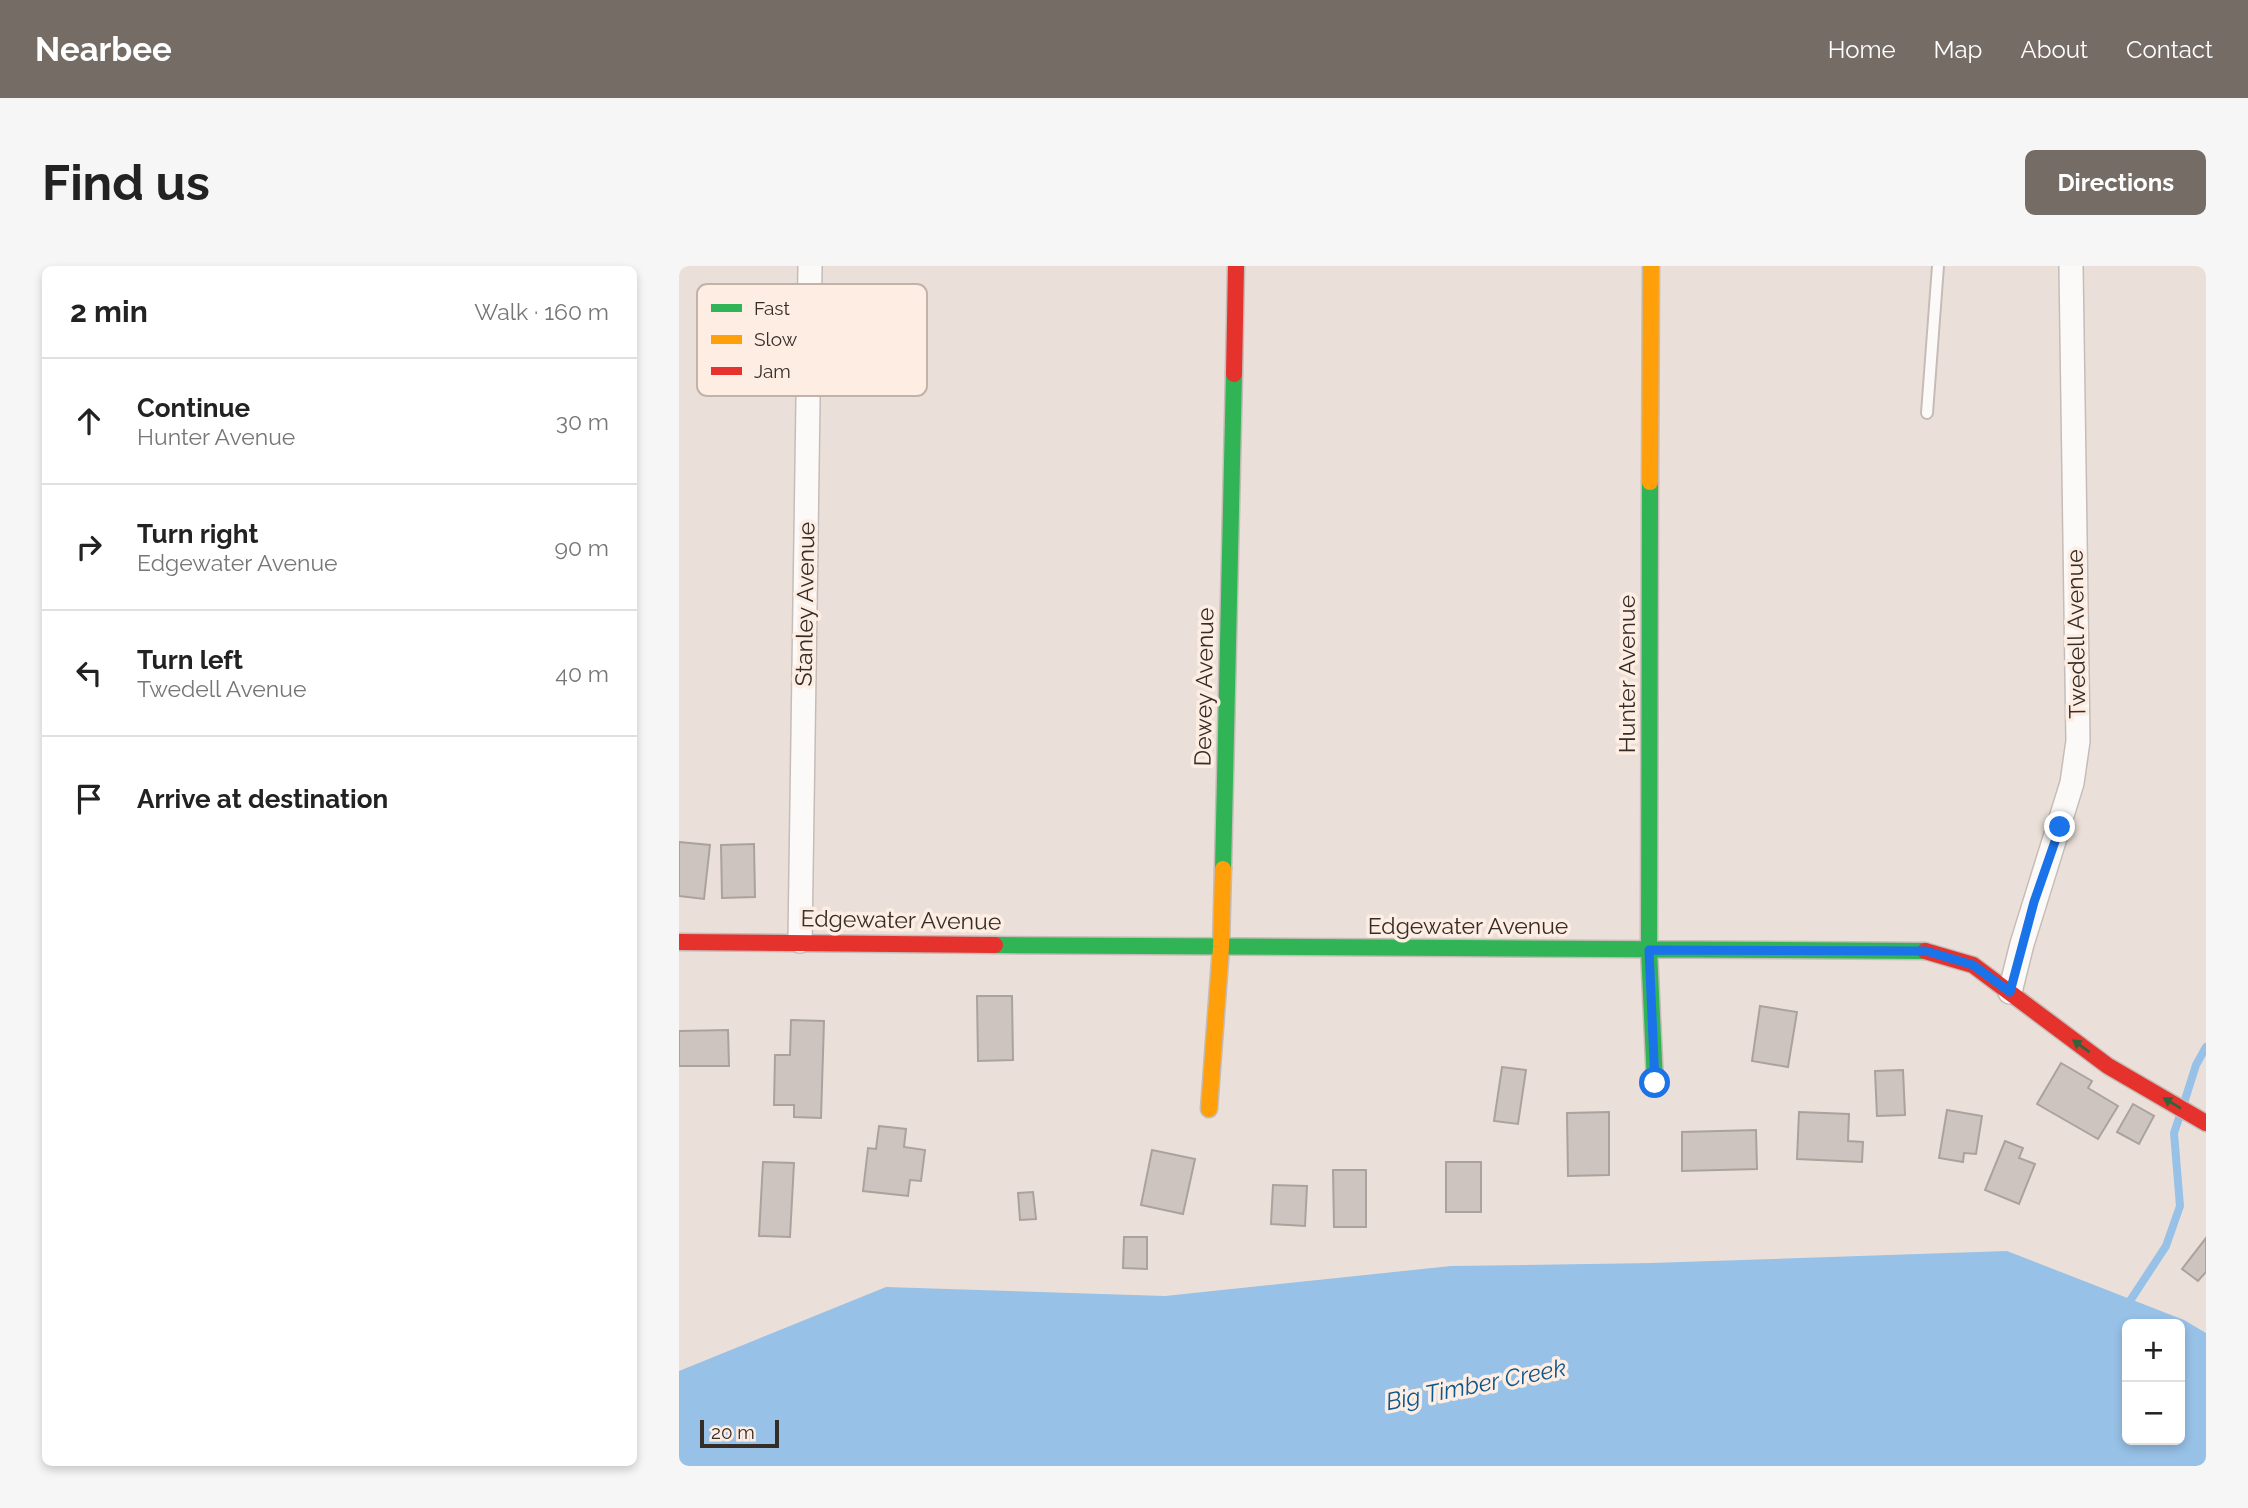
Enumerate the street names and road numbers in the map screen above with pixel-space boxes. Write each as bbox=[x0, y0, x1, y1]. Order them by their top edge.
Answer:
street label: Stanley Avenue bbox=[790, 522, 819, 686]
street label: Twedell Avenue bbox=[2061, 549, 2090, 719]
street label: Hunter Avenue bbox=[1613, 595, 1640, 753]
street label: Dewey Avenue bbox=[1189, 607, 1218, 767]
street label: Edgewater Avenue bbox=[800, 904, 1002, 935]
street label: Edgewater Avenue bbox=[1368, 912, 1568, 939]

